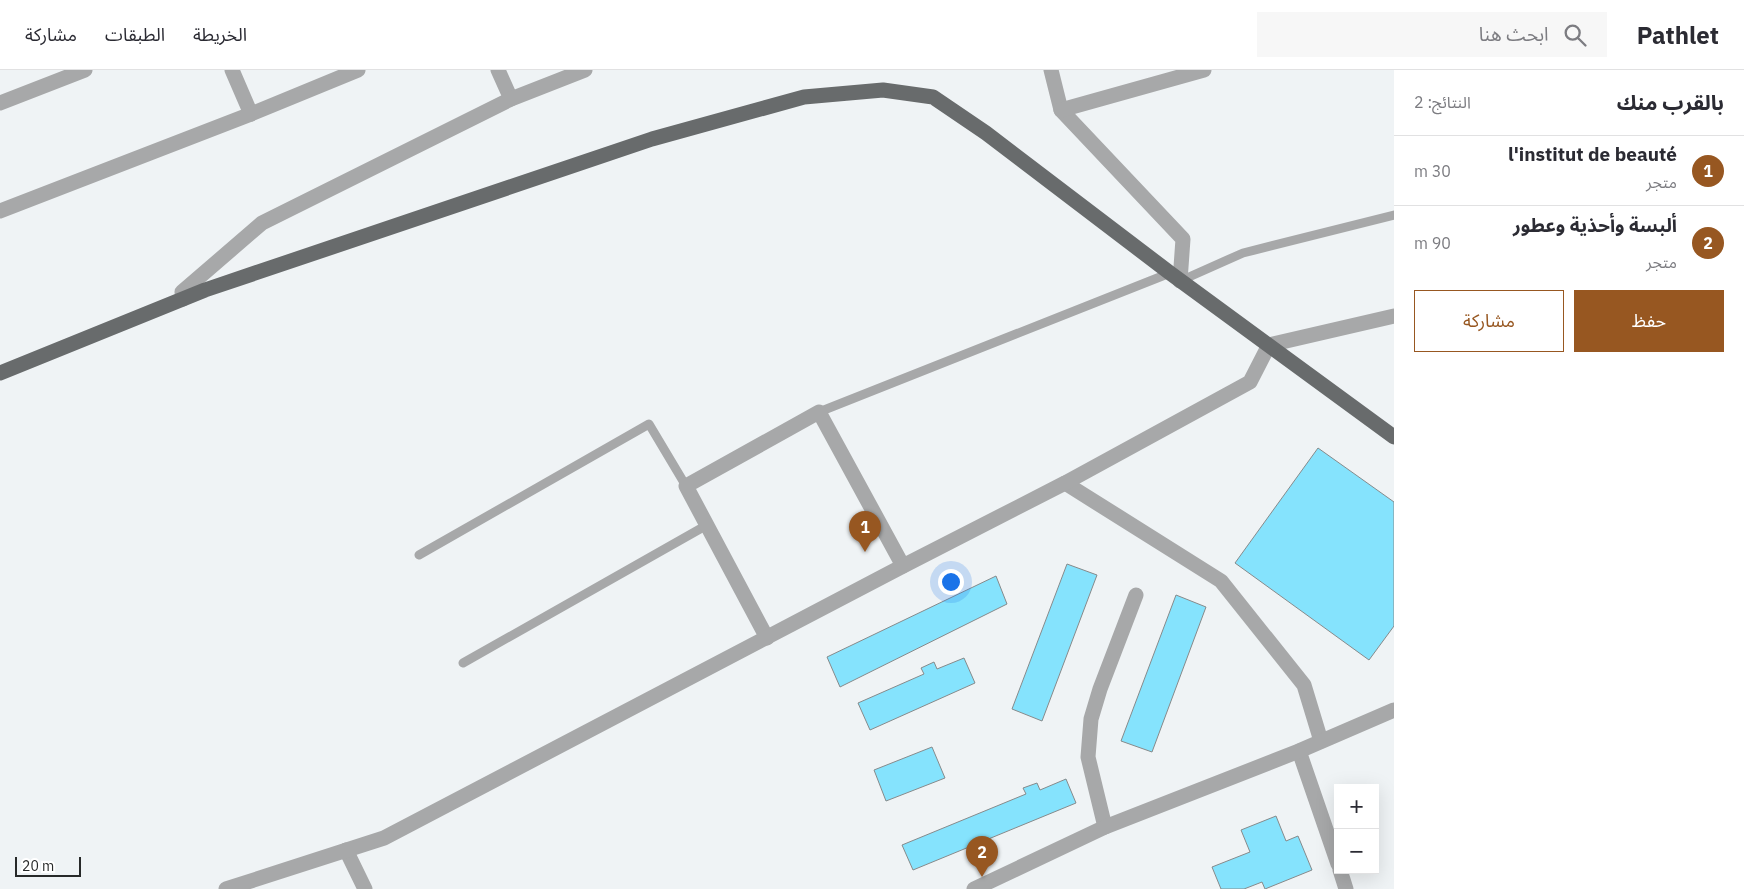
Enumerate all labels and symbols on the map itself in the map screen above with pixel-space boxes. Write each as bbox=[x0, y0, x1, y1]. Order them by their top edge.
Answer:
pin: 1 bbox=[849, 511, 881, 552]
your location bbox=[938, 569, 964, 595]
pin: 2 bbox=[966, 836, 998, 877]
scale bar bbox=[15, 854, 81, 877]

